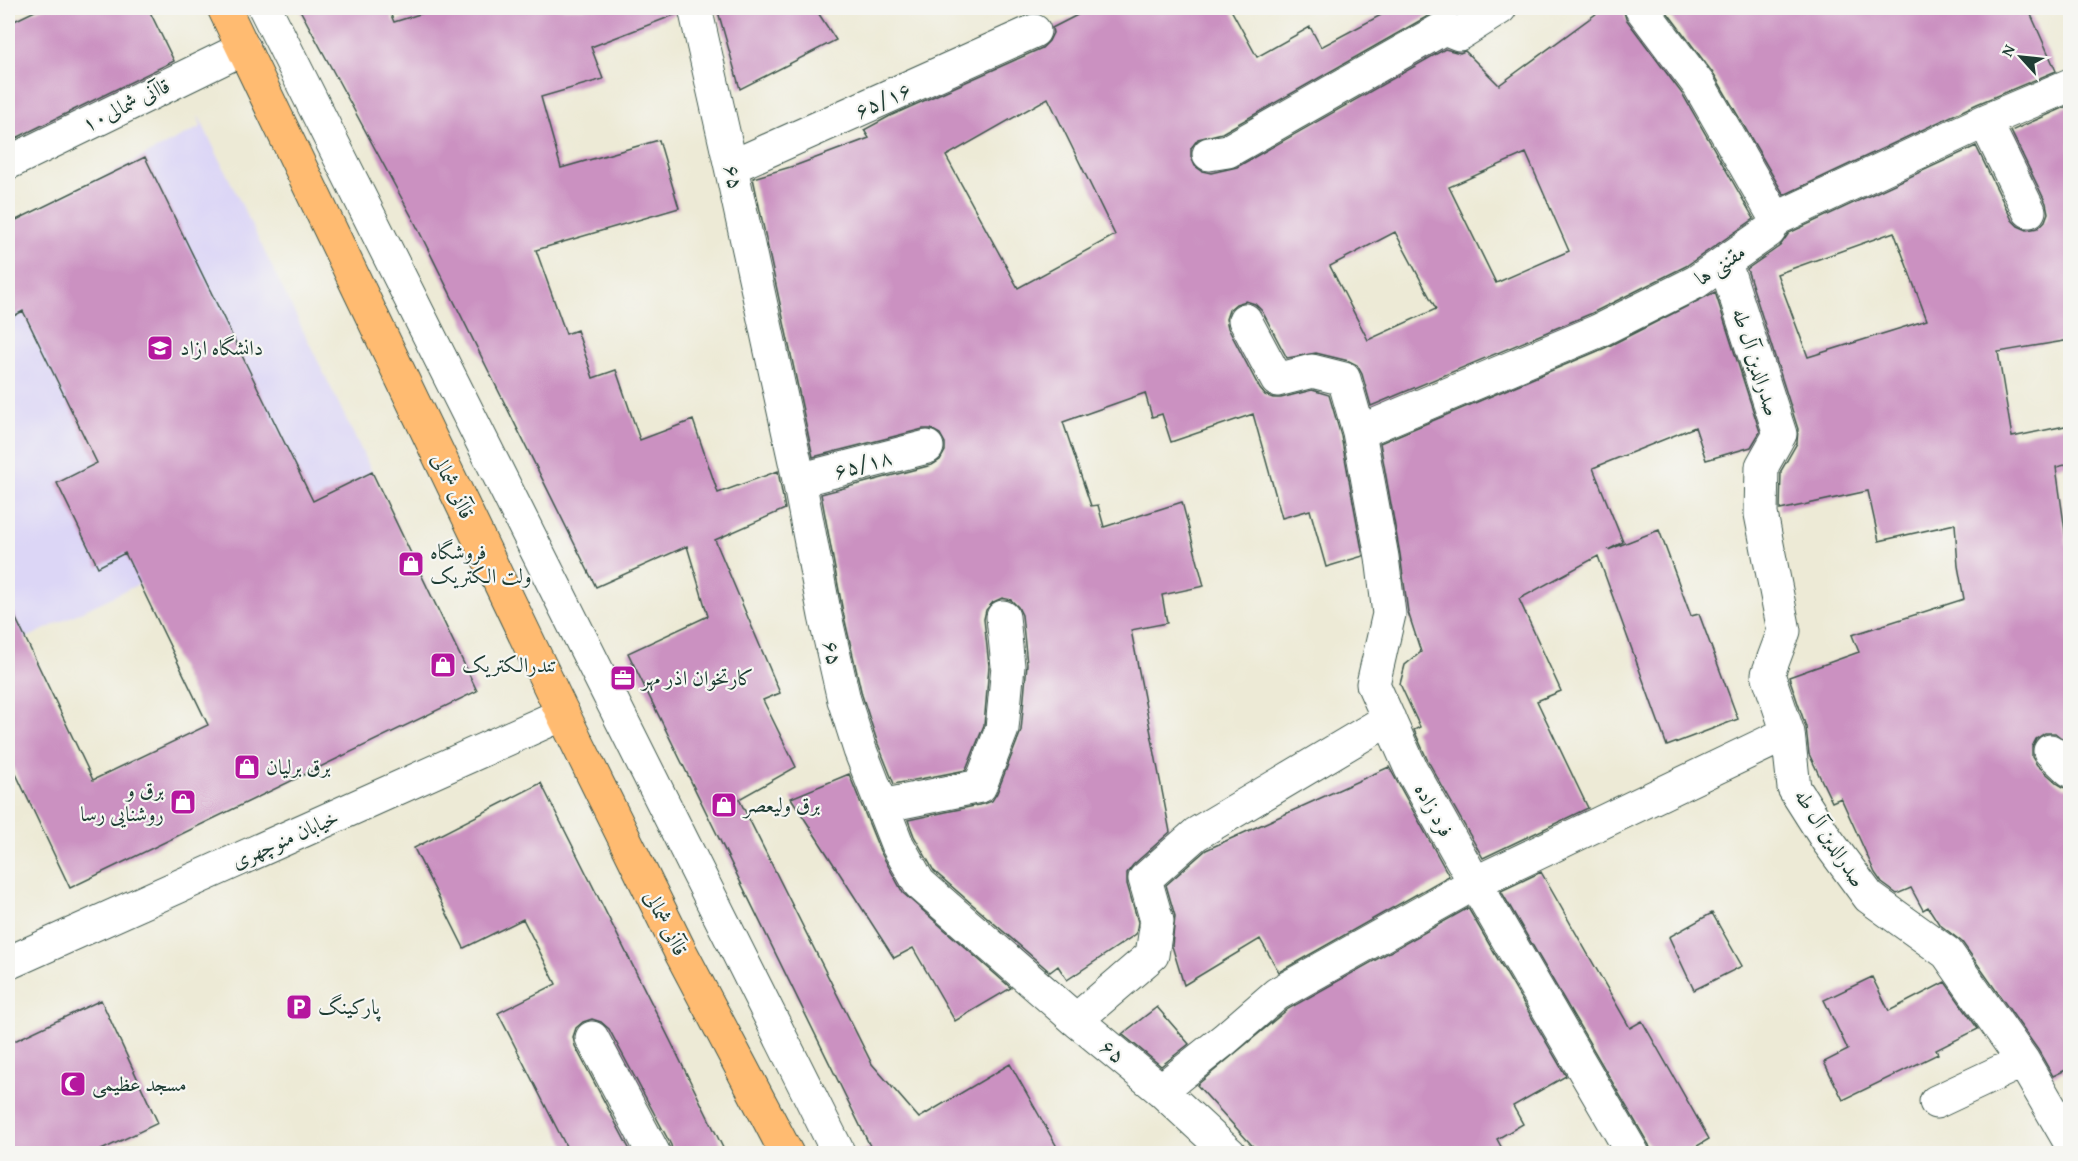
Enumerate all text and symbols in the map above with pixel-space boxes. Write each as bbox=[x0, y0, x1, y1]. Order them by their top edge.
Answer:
north arrow bbox=[1991, 27, 2051, 87]
text: N bbox=[1995, 40, 2021, 60]
street label: قاآنی شمالی۱۰ bbox=[76, 70, 175, 139]
street label: ۶۵/۱۶ bbox=[850, 73, 916, 126]
street label: ۶۵ bbox=[717, 162, 752, 192]
street label: مقننی ها bbox=[1688, 236, 1751, 293]
street label: صدرالدین آل طه bbox=[1724, 304, 1789, 420]
place label: دانشگاه ازاد bbox=[180, 332, 263, 363]
school or university icon: دانشگاه ازاد bbox=[145, 333, 175, 363]
street label: ۶۵/۱۸ bbox=[830, 441, 895, 486]
street label: قاآنی شمالی bbox=[424, 447, 483, 524]
place label: فروشگاه ولت الکتریک bbox=[430, 536, 532, 591]
shop icon: فروشگاه ولت الکتریک bbox=[396, 549, 426, 579]
street label: ۶۵ bbox=[816, 637, 851, 668]
place label: تندرالکتریک bbox=[462, 649, 557, 680]
shop icon: تندرالکتریک bbox=[428, 650, 458, 680]
place label: کارتخوان اذر مهر bbox=[640, 662, 754, 693]
office icon: کارتخوان اذر مهر bbox=[608, 663, 638, 693]
place label: برق برلیان bbox=[266, 751, 331, 782]
shop icon: برق برلیان bbox=[232, 752, 262, 782]
place label: برق و روشنایی رسا bbox=[80, 774, 164, 829]
street label: فرد زاده bbox=[1407, 777, 1462, 842]
street label: صدرالدین آل طه bbox=[1787, 782, 1874, 893]
shop icon: برق و روشنایی رسا bbox=[168, 787, 198, 817]
place label: برق ولیعصر bbox=[742, 789, 821, 820]
shop icon: برق ولیعصر bbox=[709, 790, 739, 820]
street label: خیابان منوچهری bbox=[226, 801, 344, 876]
street label: قاآنی شمالی bbox=[637, 884, 696, 961]
place label: پارکینگ bbox=[318, 991, 381, 1022]
parking icon: پارکینگ bbox=[284, 992, 314, 1022]
street label: ۶۵ bbox=[1094, 1031, 1133, 1070]
place label: مسجد عظیمی bbox=[92, 1068, 187, 1099]
mosque icon: مسجد عظیمی bbox=[58, 1069, 88, 1099]

